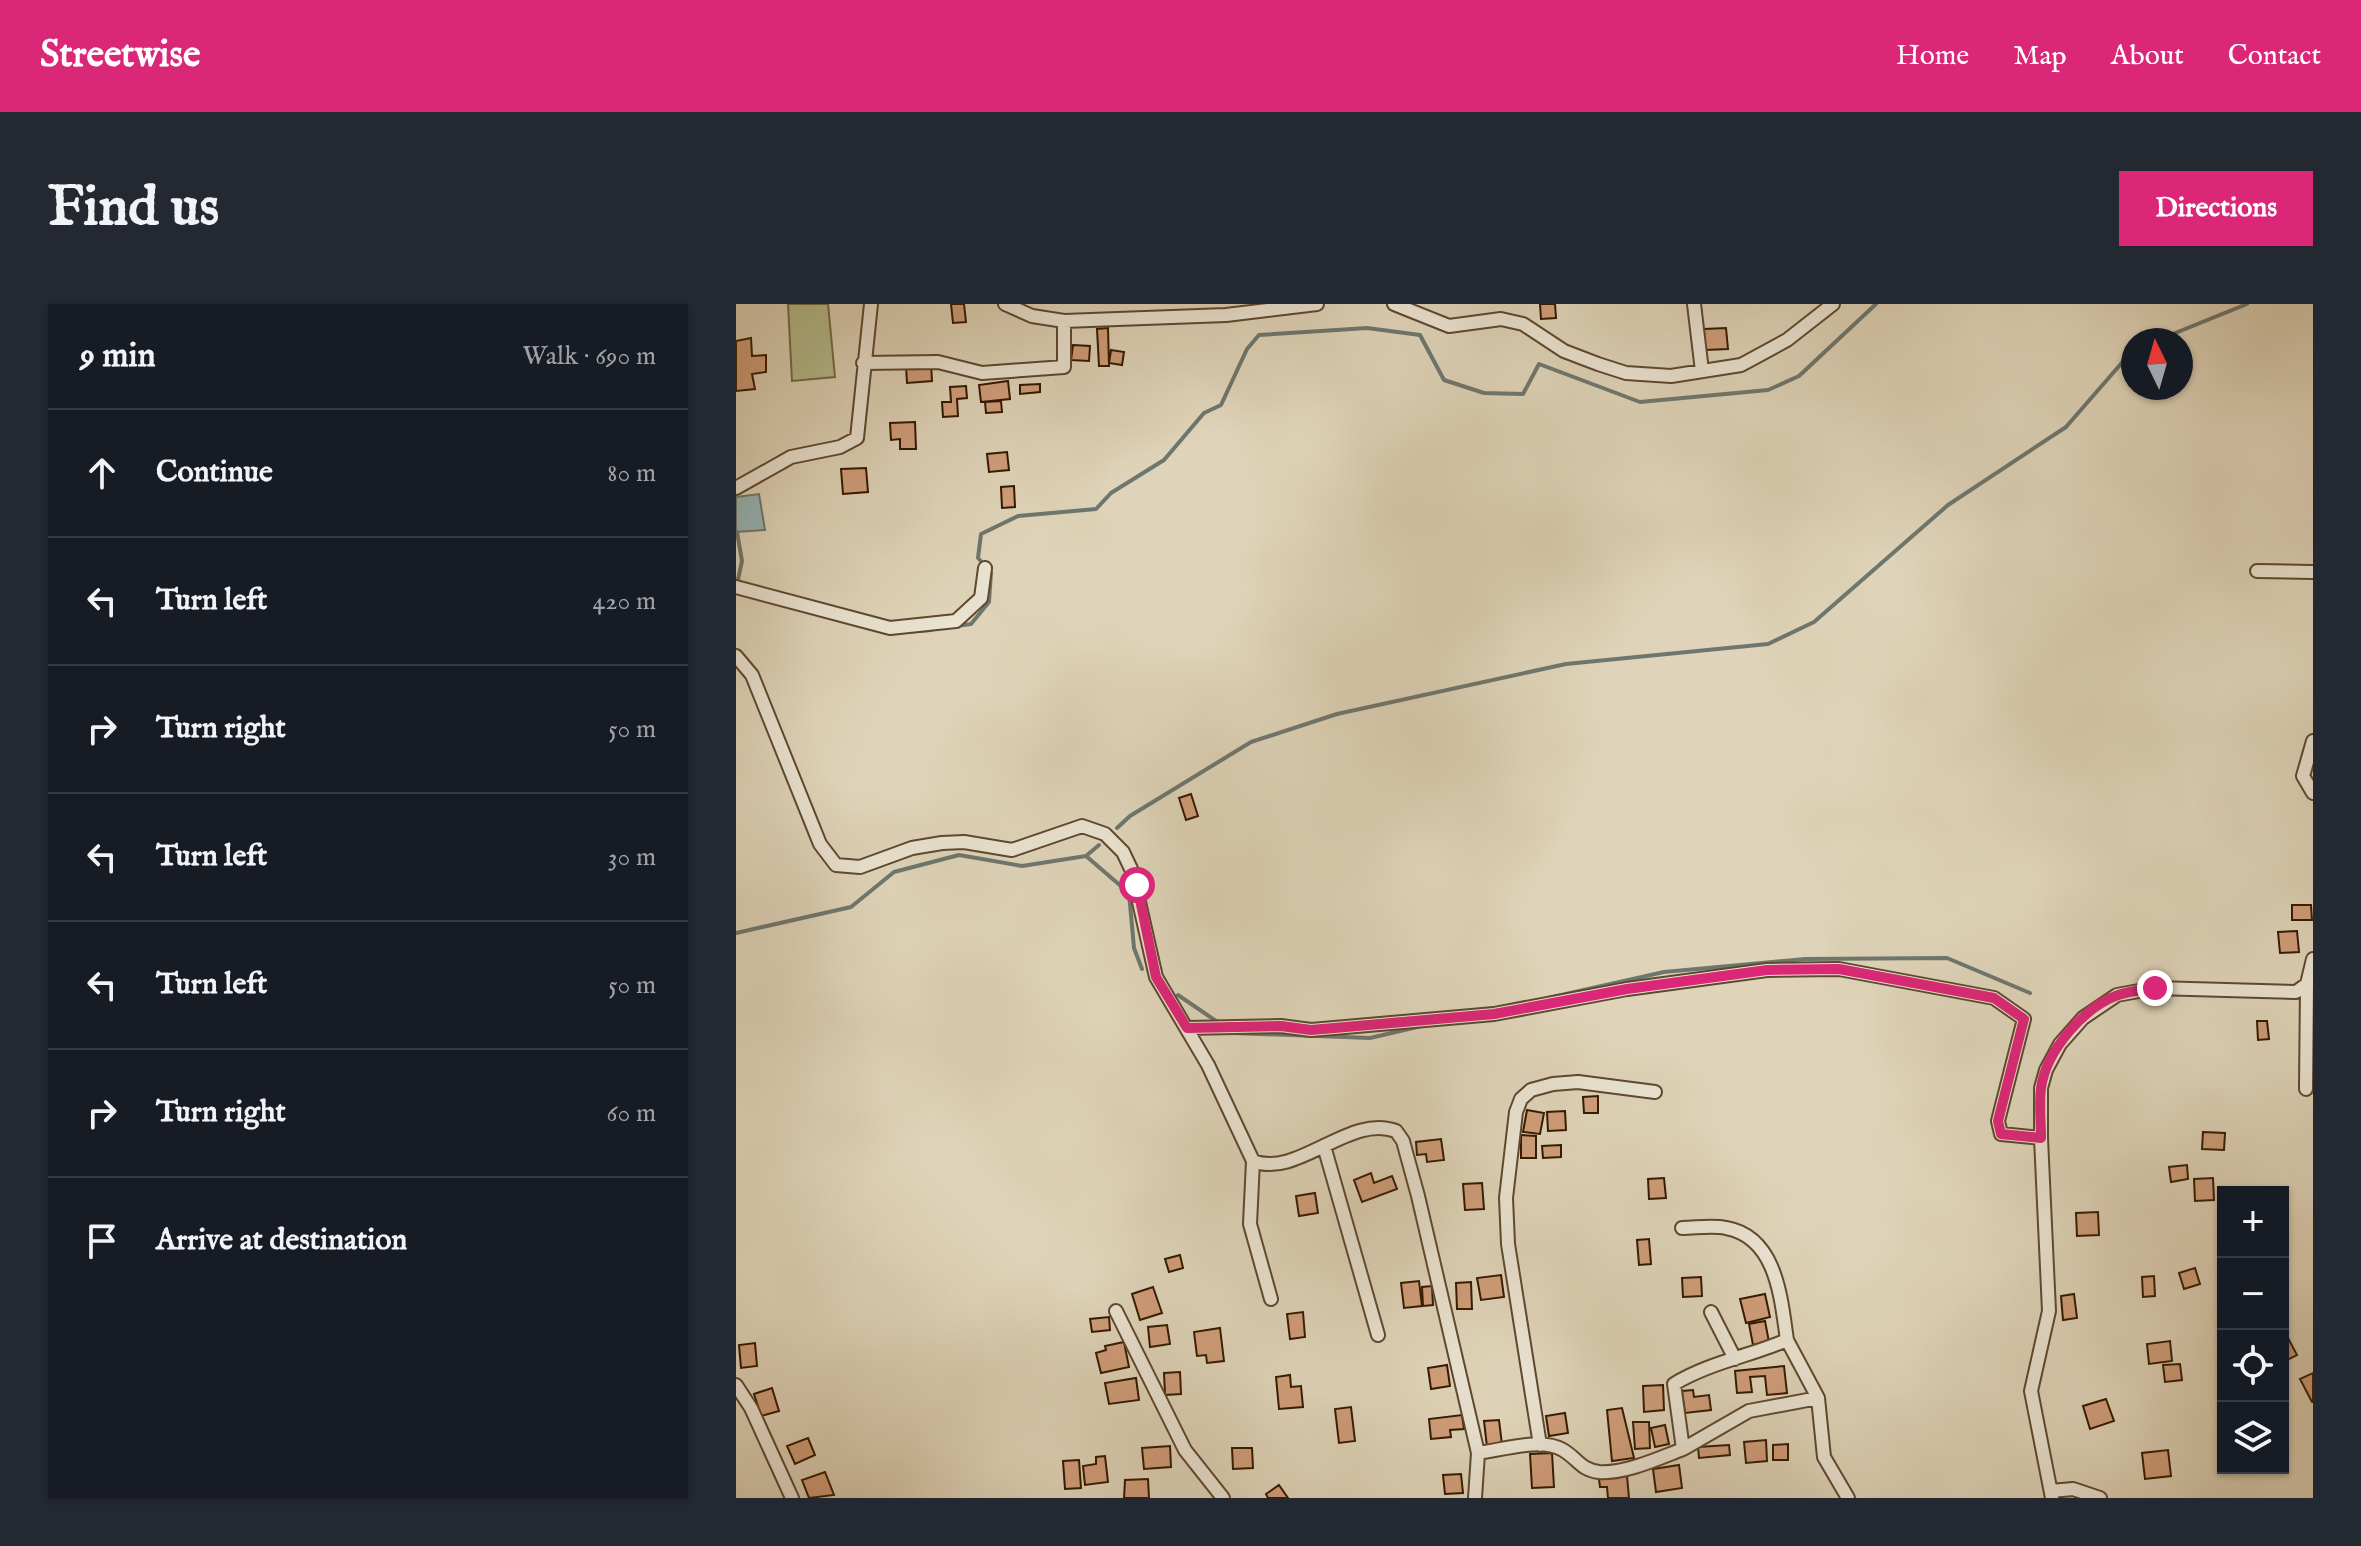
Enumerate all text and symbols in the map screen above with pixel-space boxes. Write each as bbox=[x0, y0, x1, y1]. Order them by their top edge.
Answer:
text: Streetwise bbox=[40, 32, 200, 80]
text: Home bbox=[1896, 39, 1969, 74]
text: Map bbox=[2013, 39, 2067, 74]
text: About bbox=[2111, 39, 2184, 74]
text: Contact bbox=[2228, 39, 2321, 74]
button: Directions bbox=[2119, 171, 2313, 246]
text: Find us bbox=[48, 173, 219, 244]
north arrow bbox=[2121, 328, 2193, 400]
text: 9 min bbox=[80, 335, 156, 378]
text: Walk · 690 m bbox=[523, 340, 656, 373]
icon: ahead bbox=[80, 451, 124, 495]
text: Continue bbox=[156, 454, 273, 492]
text: 80 m bbox=[607, 457, 656, 490]
icon: left bbox=[80, 579, 124, 623]
text: Turn left bbox=[156, 582, 267, 620]
text: 420 m bbox=[593, 585, 656, 618]
icon: right bbox=[80, 707, 124, 751]
text: Turn right bbox=[156, 710, 286, 748]
text: 50 m bbox=[608, 713, 656, 746]
icon: left bbox=[80, 835, 124, 879]
text: Turn left bbox=[156, 838, 267, 876]
text: 30 m bbox=[608, 841, 656, 874]
route start bbox=[1119, 867, 1155, 903]
icon: left bbox=[80, 963, 124, 1007]
text: Turn left bbox=[156, 966, 267, 1004]
text: 50 m bbox=[608, 969, 656, 1002]
route end bbox=[2137, 970, 2173, 1006]
icon: right bbox=[80, 1091, 124, 1135]
text: Turn right bbox=[156, 1094, 286, 1132]
text: 60 m bbox=[607, 1097, 656, 1130]
map controls bbox=[2217, 1186, 2289, 1474]
button: + bbox=[2217, 1186, 2289, 1258]
icon: arrive bbox=[80, 1219, 124, 1263]
text: Arrive at destination bbox=[156, 1222, 407, 1260]
button: − bbox=[2217, 1258, 2289, 1330]
button: locate bbox=[2217, 1330, 2289, 1402]
button: layers bbox=[2217, 1402, 2289, 1474]

